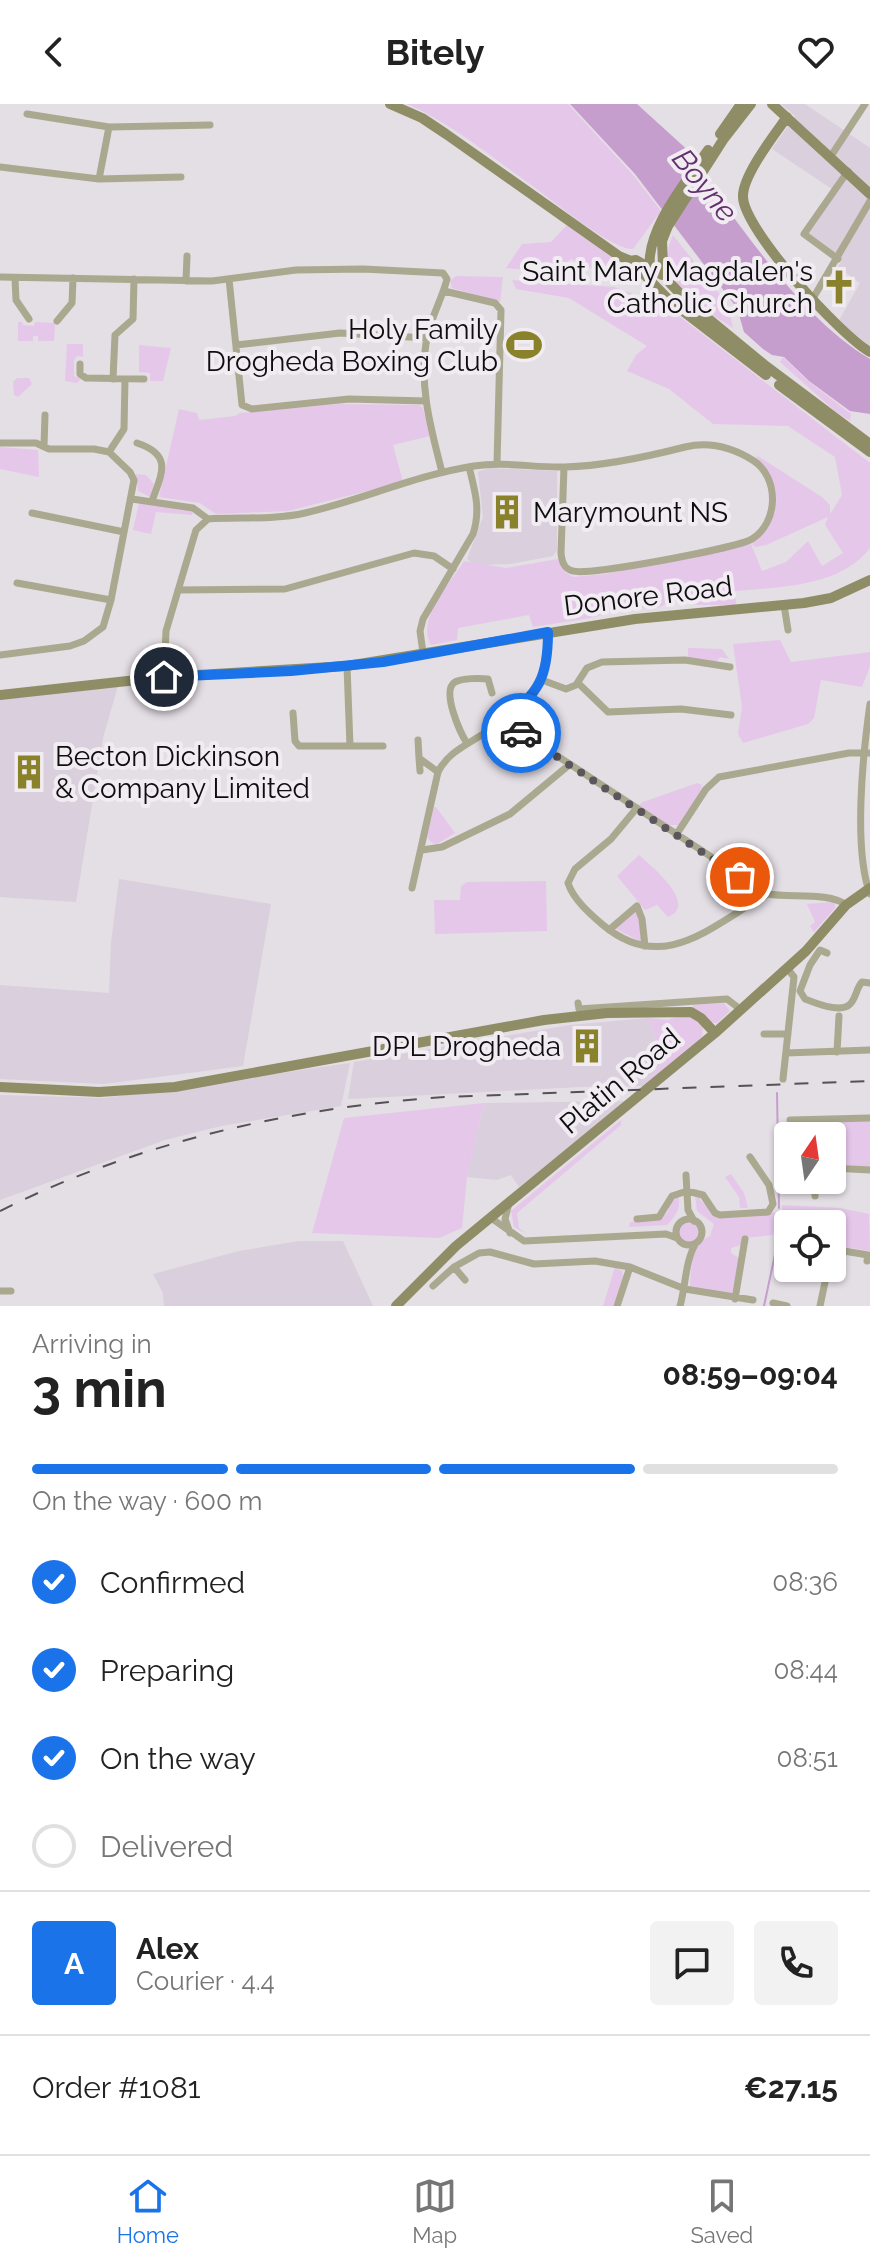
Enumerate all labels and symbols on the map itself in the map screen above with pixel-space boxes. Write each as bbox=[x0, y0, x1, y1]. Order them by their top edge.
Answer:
water label: Boyne bbox=[665, 142, 745, 228]
place label: Saint Mary Magdalen's Catholic Church bbox=[522, 255, 813, 320]
church icon: Saint Mary Magdalen's Catholic Church bbox=[820, 268, 858, 306]
place label: Holy Family Drogheda Boxing Club bbox=[206, 313, 498, 378]
sports icon: Holy Family Drogheda Boxing Club bbox=[505, 326, 543, 364]
building icon: Marymount NS bbox=[488, 493, 526, 531]
place label: Marymount NS bbox=[533, 496, 728, 529]
street label: Donore Road bbox=[562, 569, 734, 623]
pin bbox=[130, 643, 198, 711]
courier bbox=[481, 693, 561, 773]
place label: Becton Dickinson & Company Limited bbox=[55, 740, 310, 805]
building icon: Becton Dickinson & Company Limited bbox=[10, 753, 48, 791]
pin bbox=[706, 843, 774, 911]
street label: Platin Road bbox=[553, 1021, 687, 1141]
building icon: DPL Drogheda bbox=[568, 1027, 606, 1065]
place label: DPL Drogheda bbox=[372, 1030, 561, 1063]
north arrow bbox=[774, 1122, 846, 1194]

